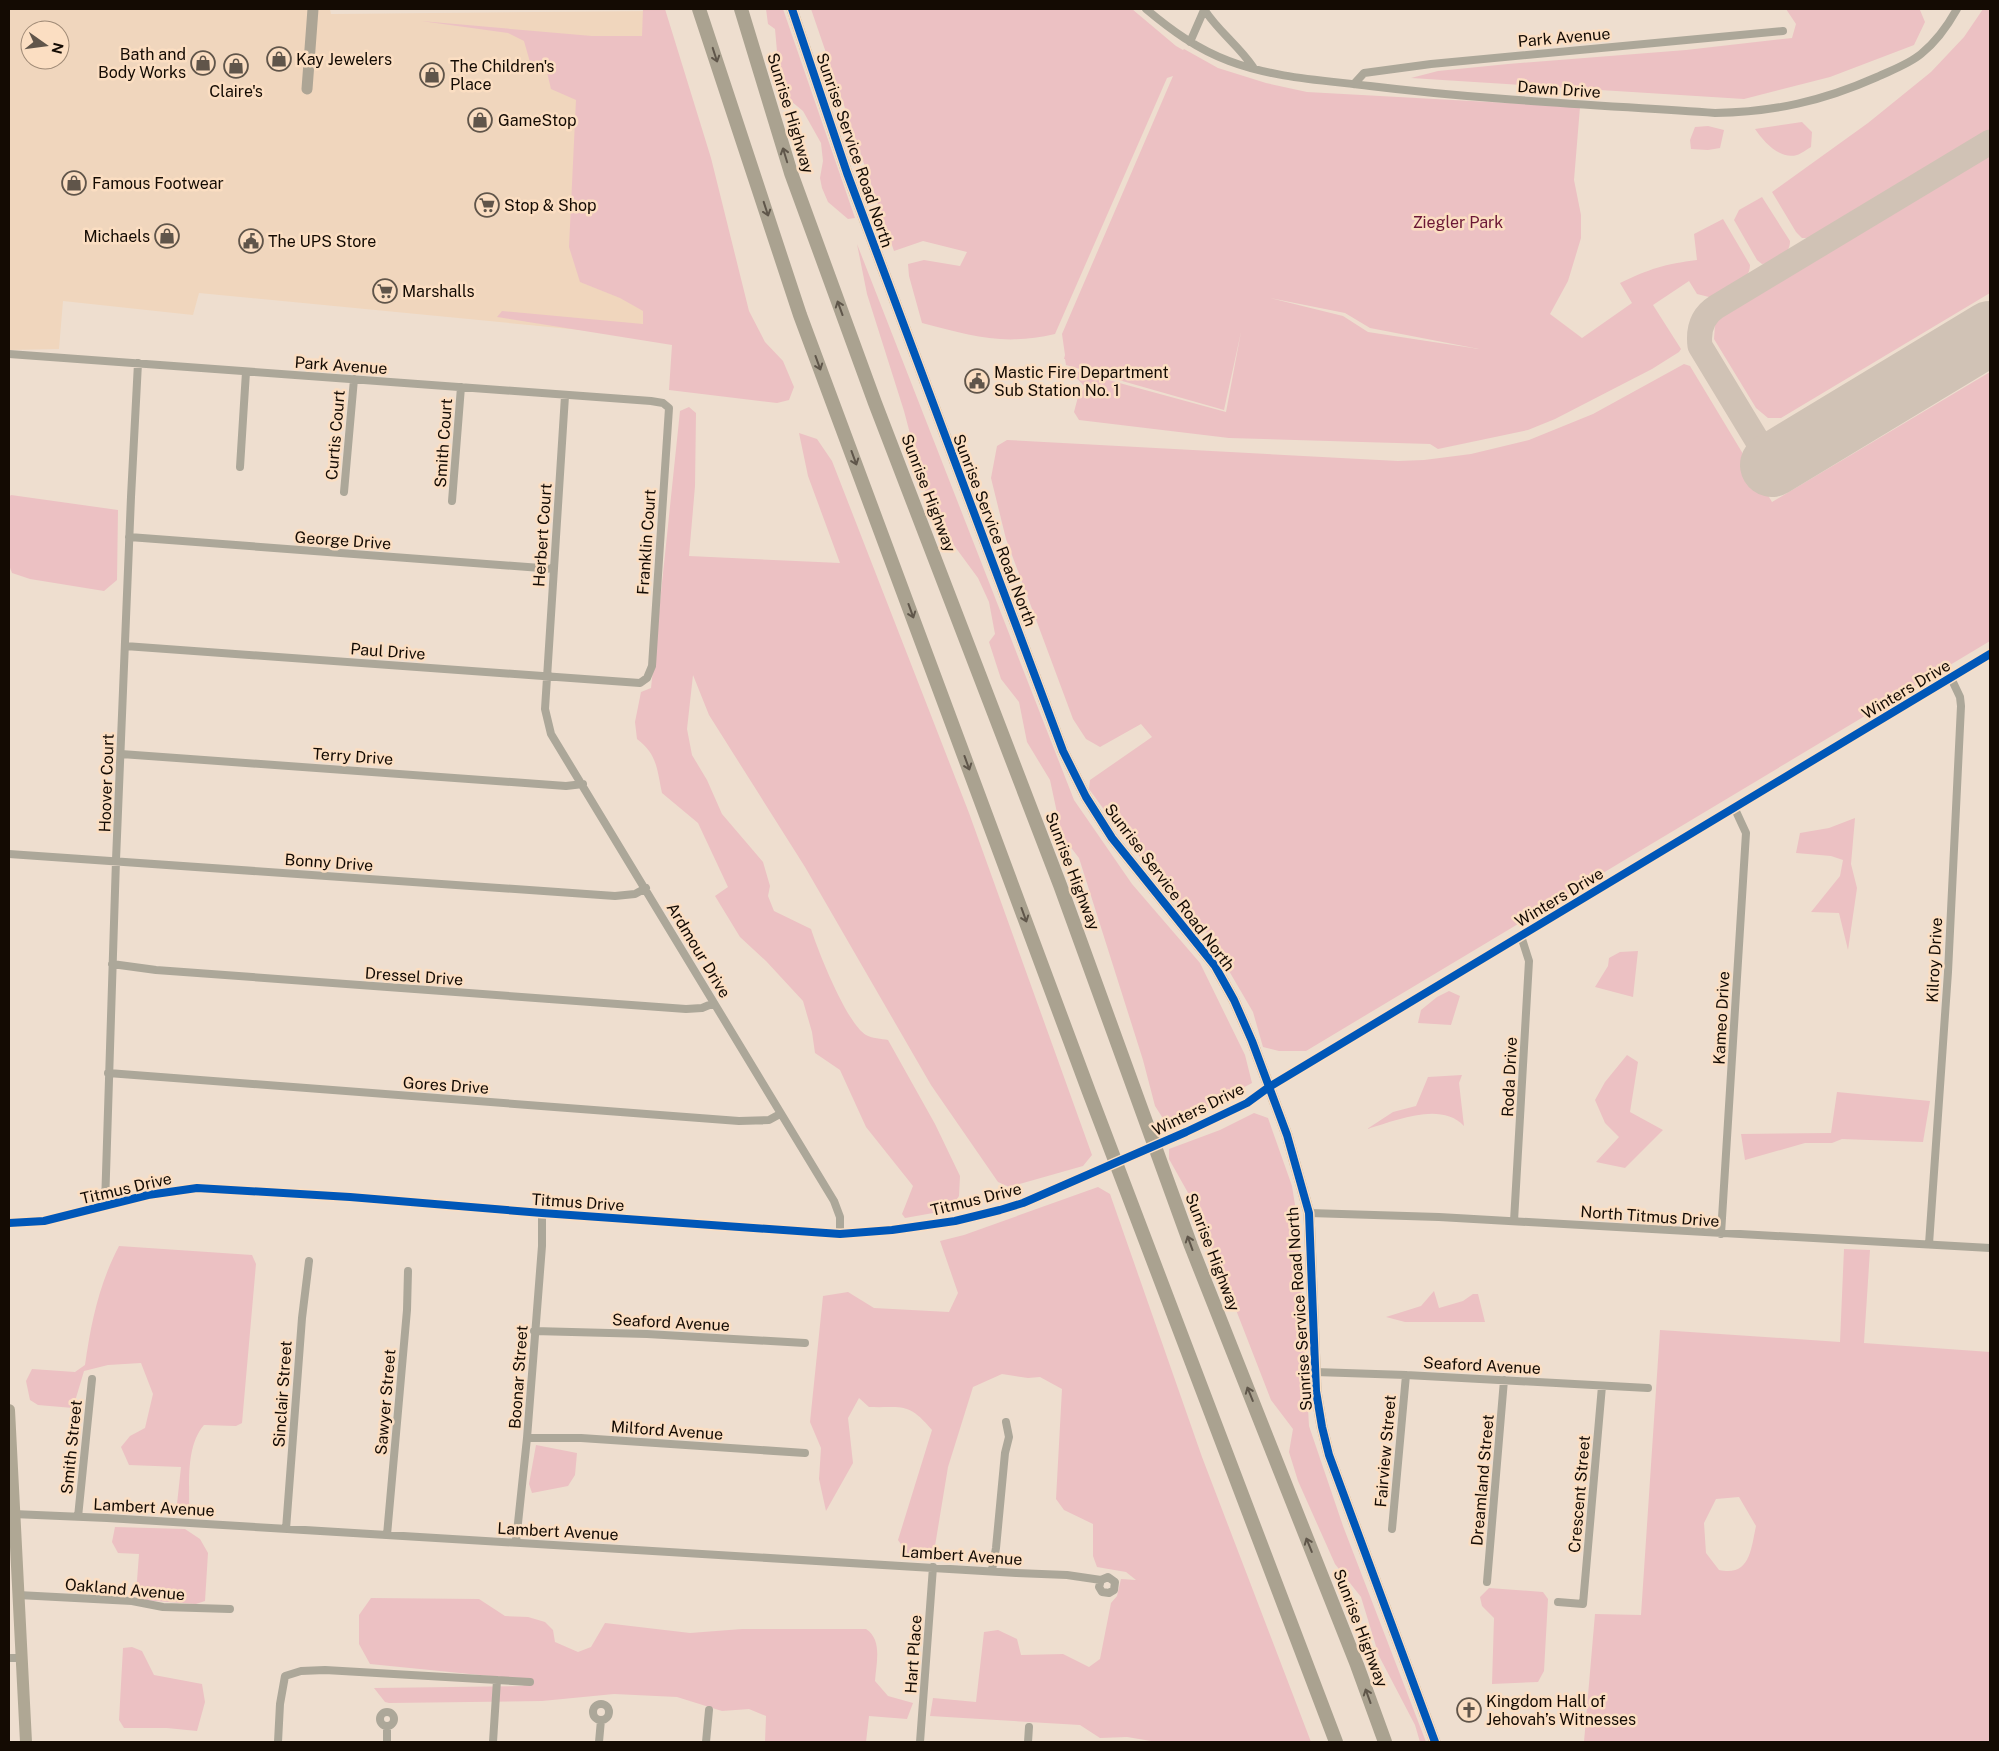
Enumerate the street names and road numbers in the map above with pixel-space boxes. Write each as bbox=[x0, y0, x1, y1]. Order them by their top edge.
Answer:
street label: Park Avenue bbox=[1517, 24, 1611, 51]
street label: Sunrise Service Road North bbox=[812, 50, 897, 250]
street label: Sunrise Highway bbox=[763, 51, 818, 176]
street label: Dawn Drive bbox=[1517, 77, 1601, 102]
street label: Park Avenue bbox=[294, 353, 388, 378]
street label: Curtis Court bbox=[322, 389, 349, 481]
street label: Smith Court bbox=[431, 398, 456, 488]
street label: Sunrise Highway bbox=[897, 431, 960, 555]
street label: Sunrise Service Road North bbox=[949, 431, 1040, 629]
street label: Herbert Court bbox=[529, 483, 556, 588]
street label: Franklin Court bbox=[633, 488, 660, 596]
street label: George Drive bbox=[294, 528, 392, 553]
street label: Paul Drive bbox=[350, 639, 426, 664]
street label: Winters Drive bbox=[1859, 656, 1954, 723]
street label: Hoover Court bbox=[95, 733, 118, 833]
street label: Terry Drive bbox=[312, 744, 394, 769]
street label: Sunrise Service Road North bbox=[1100, 800, 1239, 975]
street label: Sunrise Highway bbox=[1041, 809, 1104, 933]
street label: Bonny Drive bbox=[284, 850, 374, 875]
street label: Winters Drive bbox=[1512, 864, 1607, 931]
street label: Ardmour Drive bbox=[663, 899, 734, 1001]
street label: Kilroy Drive bbox=[1923, 917, 1946, 1003]
street label: Dressel Drive bbox=[364, 964, 464, 989]
street label: Kameo Drive bbox=[1710, 971, 1733, 1065]
street label: Roda Drive bbox=[1498, 1036, 1521, 1118]
street label: Gores Drive bbox=[402, 1073, 490, 1098]
street label: Winters Drive bbox=[1149, 1079, 1247, 1140]
street label: Titmus Drive bbox=[79, 1169, 174, 1208]
street label: Titmus Drive bbox=[929, 1179, 1024, 1220]
street label: Titmus Drive bbox=[531, 1190, 625, 1215]
street label: Sunrise Highway bbox=[1181, 1190, 1244, 1314]
street label: North Titmus Drive bbox=[1580, 1202, 1720, 1231]
street label: Sunrise Service Road North bbox=[1283, 1206, 1316, 1412]
street label: Seaford Avenue bbox=[612, 1310, 730, 1335]
street label: Boonar Street bbox=[505, 1325, 532, 1429]
street label: Sinclair Street bbox=[269, 1340, 296, 1448]
street label: Sawyer Street bbox=[371, 1348, 400, 1456]
street label: Seaford Avenue bbox=[1423, 1353, 1541, 1378]
street label: Fairview Street bbox=[1371, 1394, 1400, 1508]
street label: Smith Street bbox=[57, 1399, 86, 1495]
street label: Dreamland Street bbox=[1467, 1414, 1498, 1547]
street label: Milford Avenue bbox=[610, 1417, 724, 1444]
street label: Crescent Street bbox=[1565, 1435, 1594, 1553]
street label: Lambert Avenue bbox=[93, 1495, 215, 1520]
street label: Lambert Avenue bbox=[497, 1519, 619, 1544]
street label: Lambert Avenue bbox=[901, 1542, 1023, 1569]
street label: Sunrise Highway bbox=[1329, 1566, 1392, 1690]
street label: Oakland Avenue bbox=[64, 1575, 186, 1604]
street label: Hart Place bbox=[901, 1614, 926, 1694]

